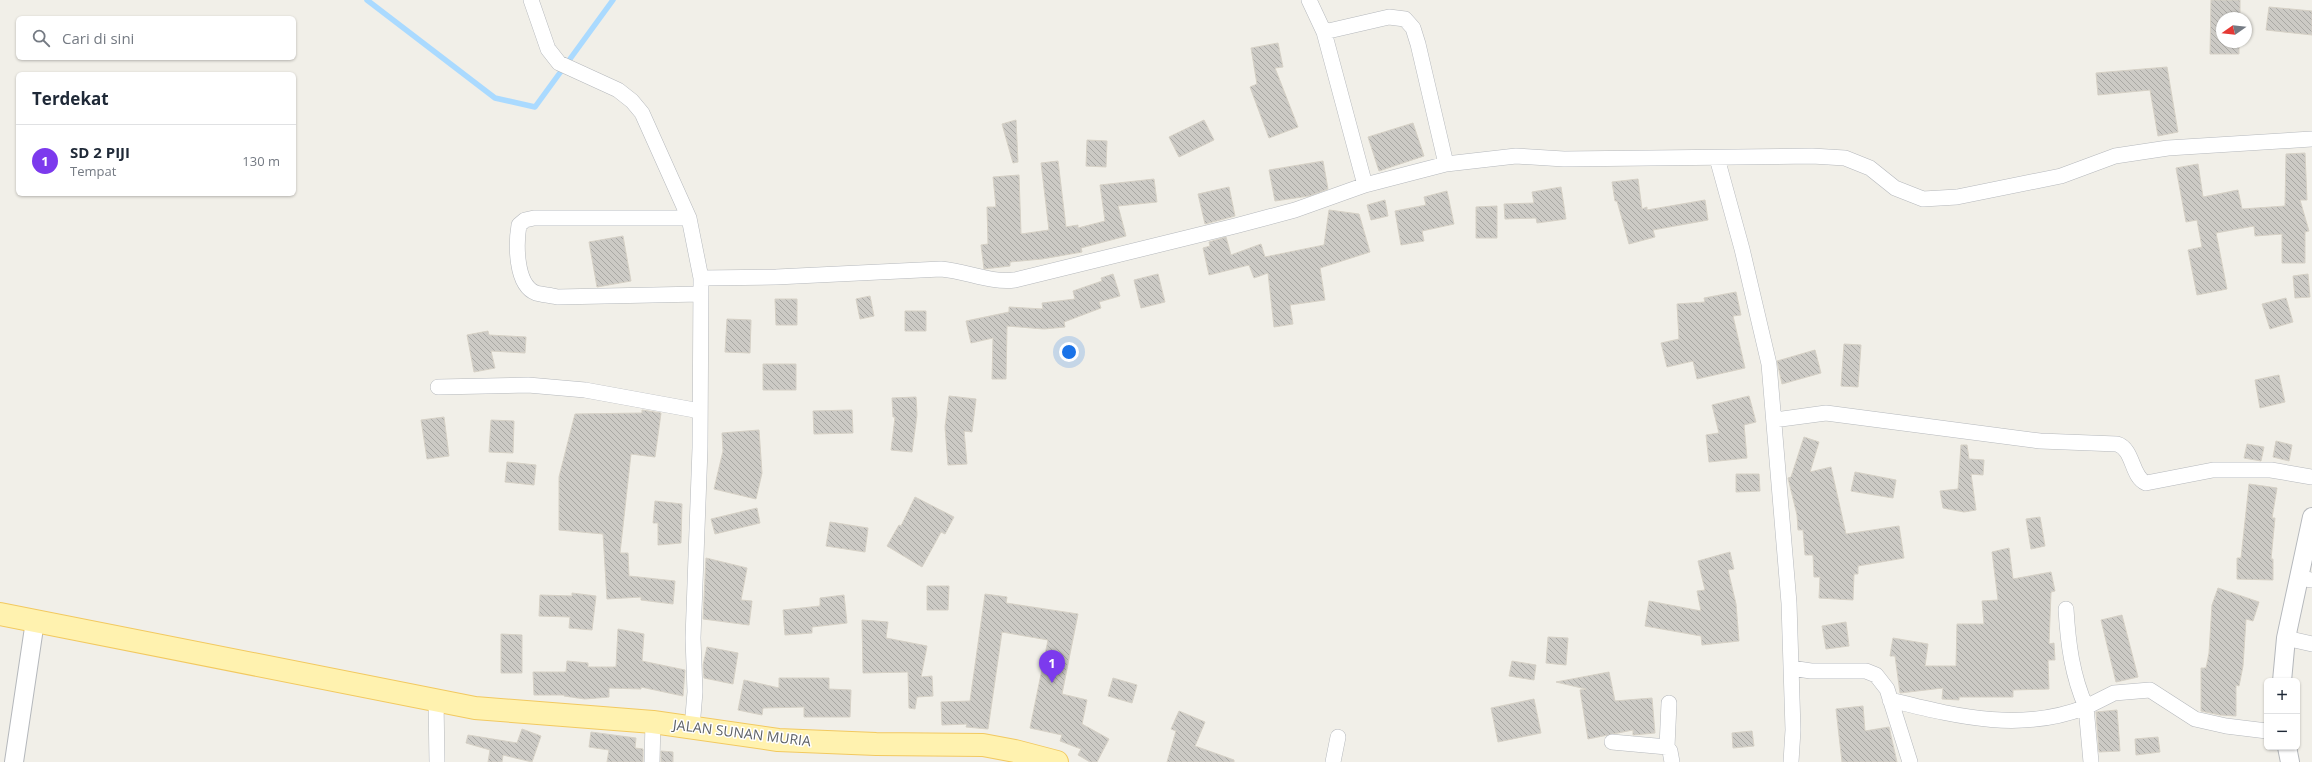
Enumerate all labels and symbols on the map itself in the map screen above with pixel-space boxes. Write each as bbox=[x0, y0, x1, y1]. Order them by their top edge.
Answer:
north arrow bbox=[2216, 12, 2252, 48]
your location bbox=[1059, 342, 1079, 362]
pin: 1 bbox=[1039, 650, 1065, 683]
street label: JALAN SUNAN MURIA bbox=[670, 714, 812, 750]

